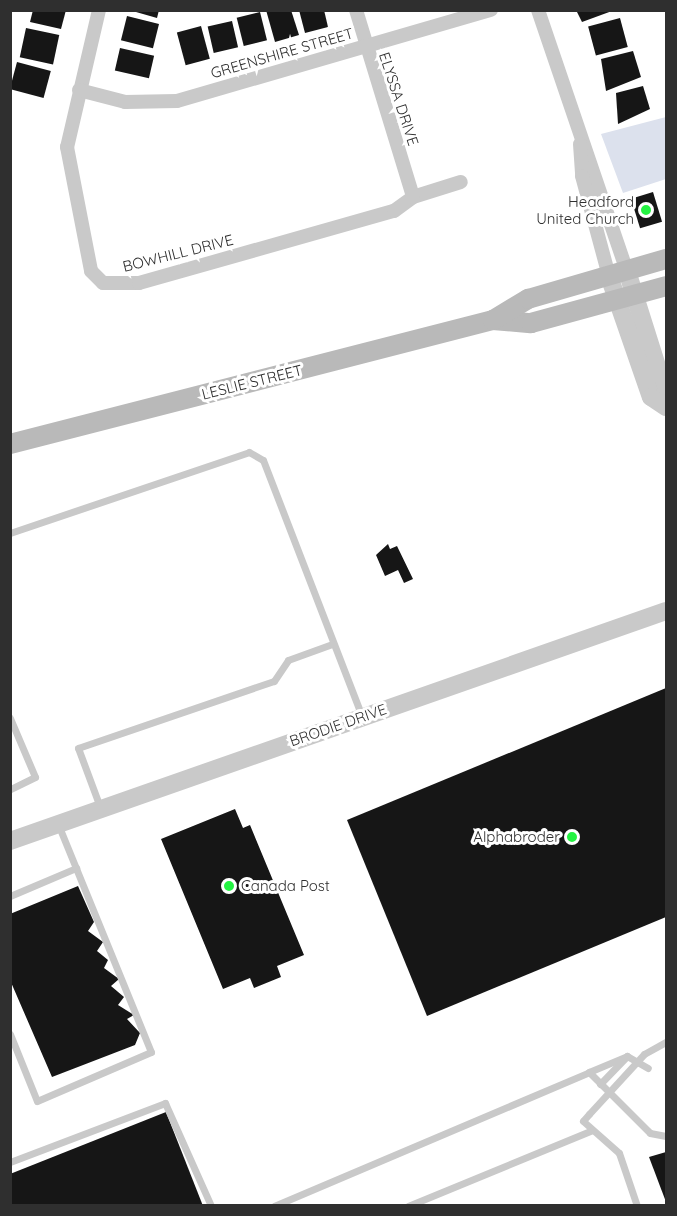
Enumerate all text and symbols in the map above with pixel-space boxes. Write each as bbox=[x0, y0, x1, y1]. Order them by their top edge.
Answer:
street label: GREENSHIRE STREET bbox=[209, 24, 355, 82]
street label: ELYSSA DRIVE bbox=[375, 50, 423, 148]
place label: Headford United Church bbox=[536, 192, 634, 227]
marker: Headford United Church bbox=[639, 203, 653, 217]
street label: BOWHILL DRIVE bbox=[121, 231, 235, 275]
street label: LESLIE STREET bbox=[200, 361, 304, 403]
street label: BRODIE DRIVE bbox=[287, 700, 389, 750]
place label: Alphabroder bbox=[473, 828, 560, 846]
marker: Alphabroder bbox=[565, 830, 579, 844]
place label: Canada Post bbox=[241, 877, 330, 895]
marker: Canada Post bbox=[222, 879, 236, 893]

